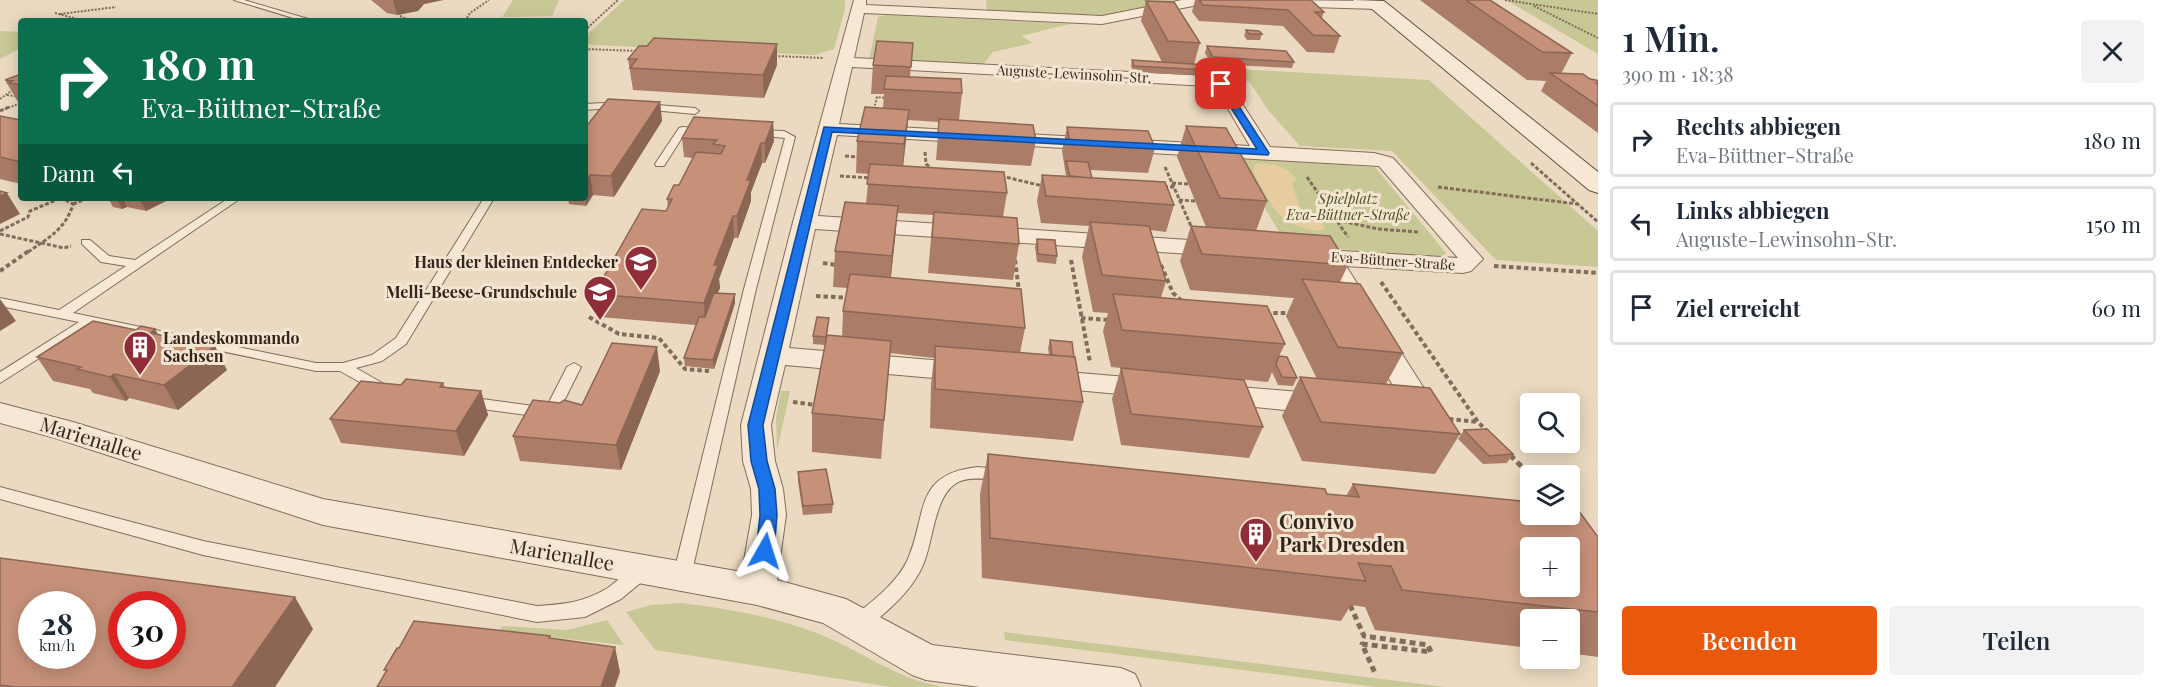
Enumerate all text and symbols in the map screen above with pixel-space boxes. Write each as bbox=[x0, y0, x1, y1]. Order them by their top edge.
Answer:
text: 1 Min. bbox=[1622, 13, 1719, 61]
button: close bbox=[2081, 20, 2144, 83]
text: 180 m bbox=[141, 35, 256, 91]
icon: right bbox=[42, 42, 120, 120]
pin bbox=[1195, 58, 1246, 109]
street label: Auguste-Lewinsohn-Str. bbox=[995, 60, 1152, 87]
text: 390 m · 18:38 bbox=[1622, 60, 1734, 87]
icon: arrive bbox=[1204, 67, 1237, 100]
text: Eva-Büttner-Straße bbox=[141, 89, 381, 125]
text: Rechts abbiegen bbox=[1676, 111, 1841, 141]
icon: right bbox=[1625, 123, 1658, 156]
text: 180 m bbox=[2083, 125, 2141, 155]
text: Eva-Büttner-Straße bbox=[1676, 141, 1854, 168]
icon: left bbox=[107, 156, 140, 189]
text: Dann bbox=[42, 158, 95, 188]
park label: Spielplatz Eva-Büttner-Straße bbox=[1286, 189, 1409, 224]
text: Links abbiegen bbox=[1676, 195, 1830, 225]
icon: left bbox=[1625, 207, 1658, 240]
text: 150 m bbox=[2086, 209, 2141, 239]
text: Auguste-Lewinsohn-Str. bbox=[1676, 225, 1897, 252]
school or university icon: Haus der kleinen Entdecker bbox=[623, 244, 659, 291]
street label: Eva-Büttner-Straße bbox=[1330, 247, 1456, 274]
place label: Haus der kleinen Entdecker bbox=[414, 251, 619, 272]
school or university icon: Melli-Beese-Grundschule bbox=[582, 274, 618, 321]
place label: Melli-Beese-Grundschule bbox=[386, 281, 577, 302]
icon: arrive bbox=[1625, 291, 1658, 324]
text: Ziel erreicht bbox=[1676, 293, 1800, 323]
text: 60 m bbox=[2091, 293, 2141, 323]
place label: Landeskommando Sachsen bbox=[163, 327, 300, 366]
building icon: Landeskommando Sachsen bbox=[122, 329, 158, 376]
map controls bbox=[1520, 393, 1580, 669]
button: search bbox=[1520, 393, 1580, 453]
street label: Marienallee bbox=[37, 409, 146, 466]
button: layers bbox=[1520, 465, 1580, 525]
place label: Convivo Park Dresden bbox=[1279, 507, 1406, 557]
building icon: Convivo Park Dresden bbox=[1238, 516, 1274, 563]
position arrow bbox=[733, 519, 797, 583]
street label: Marienallee bbox=[508, 531, 617, 576]
button: + bbox=[1520, 537, 1580, 597]
speed limit sign: 30 bbox=[108, 591, 186, 669]
text: 28 bbox=[41, 603, 73, 643]
button: Beenden bbox=[1622, 606, 1877, 675]
button: Teilen bbox=[1889, 606, 2144, 675]
button: − bbox=[1520, 609, 1580, 669]
text: km/h bbox=[39, 635, 75, 655]

